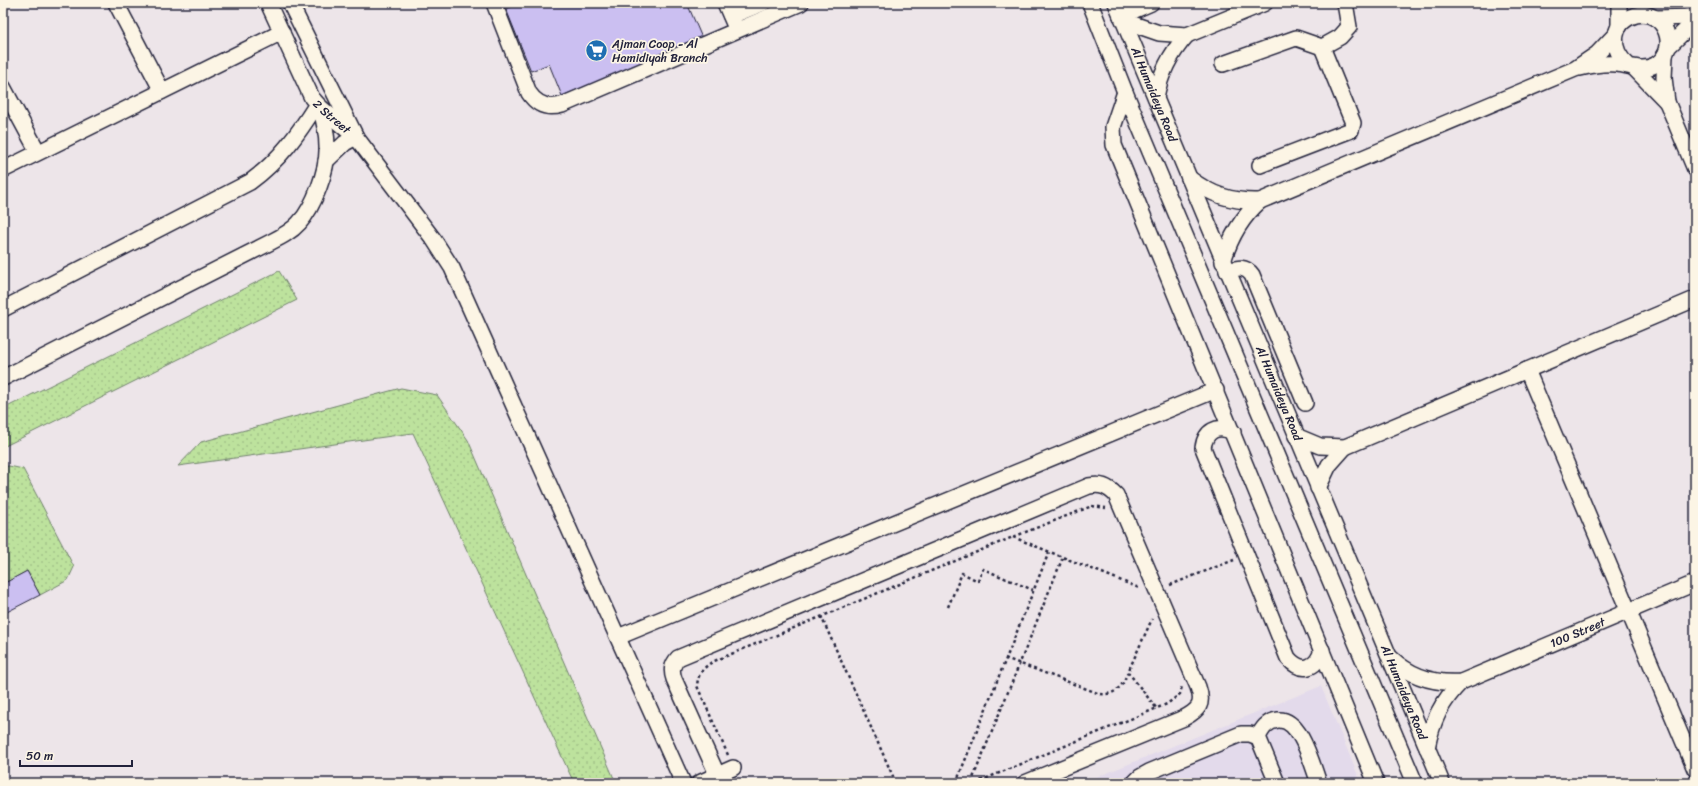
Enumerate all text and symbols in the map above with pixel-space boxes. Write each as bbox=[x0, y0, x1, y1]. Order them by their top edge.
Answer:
place label: Ajman Coop - Al Hamidiyah Branch bbox=[611, 33, 708, 69]
supermarket icon: Ajman Coop - Al Hamidiyah Branch bbox=[584, 38, 610, 64]
street label: Al Humaideya Road bbox=[1124, 42, 1184, 146]
street label: 2 Street bbox=[307, 94, 357, 140]
street label: Al Humaideya Road bbox=[1249, 341, 1309, 445]
street label: 100 Street bbox=[1546, 611, 1610, 654]
street label: Al Humaideya Road bbox=[1374, 640, 1434, 744]
scale bar bbox=[20, 742, 132, 768]
text: 50 m bbox=[26, 745, 53, 767]

